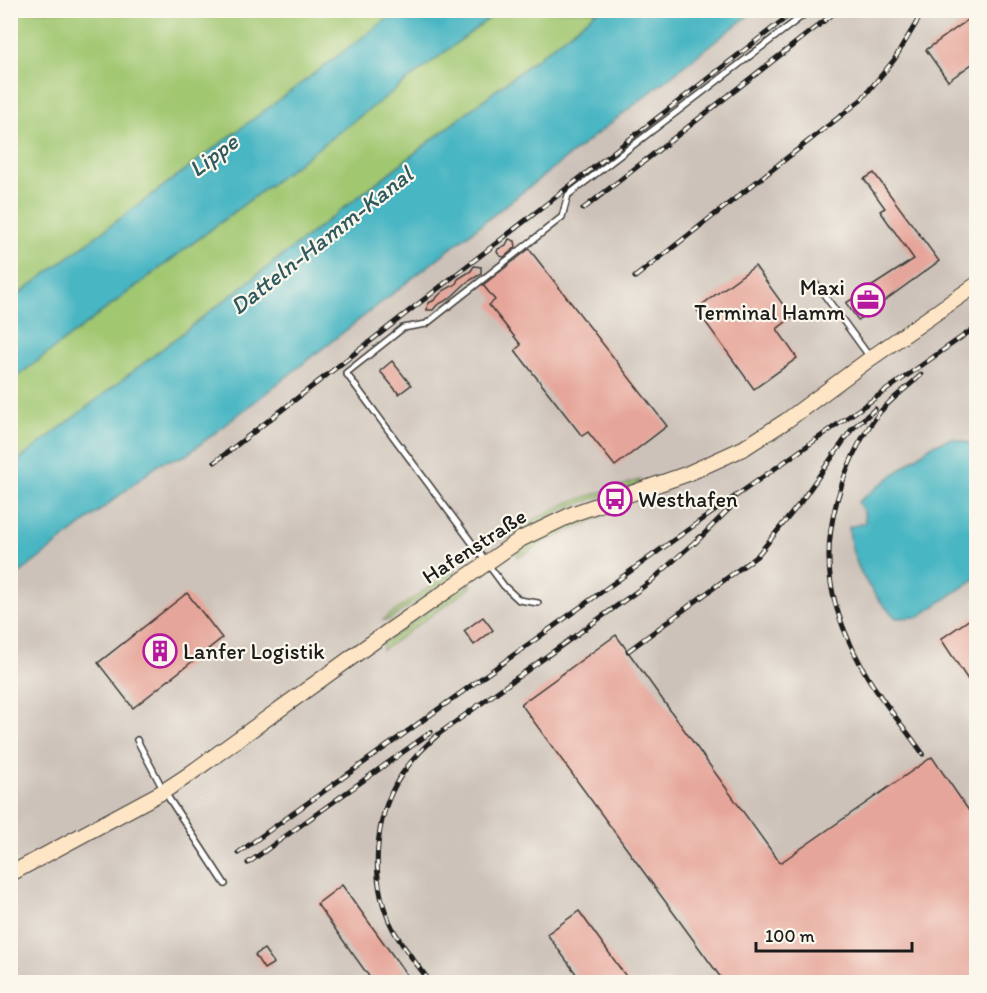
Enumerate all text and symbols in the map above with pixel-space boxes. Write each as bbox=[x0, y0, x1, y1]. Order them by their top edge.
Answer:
water label: Lippe bbox=[183, 126, 245, 183]
water label: Datteln-Hamm-Kanal bbox=[224, 158, 420, 320]
place label: Maxi Terminal Hamm bbox=[694, 274, 845, 326]
office icon: Maxi Terminal Hamm bbox=[850, 282, 886, 318]
bus stop icon: Westhafen bbox=[597, 481, 633, 517]
place label: Westhafen bbox=[638, 486, 738, 513]
street label: Hafenstraße bbox=[417, 502, 531, 590]
building icon: Lanfer Logistik bbox=[142, 633, 178, 669]
place label: Lanfer Logistik bbox=[183, 638, 325, 665]
scale bar bbox=[756, 915, 912, 953]
text: 100 m bbox=[765, 925, 815, 947]

